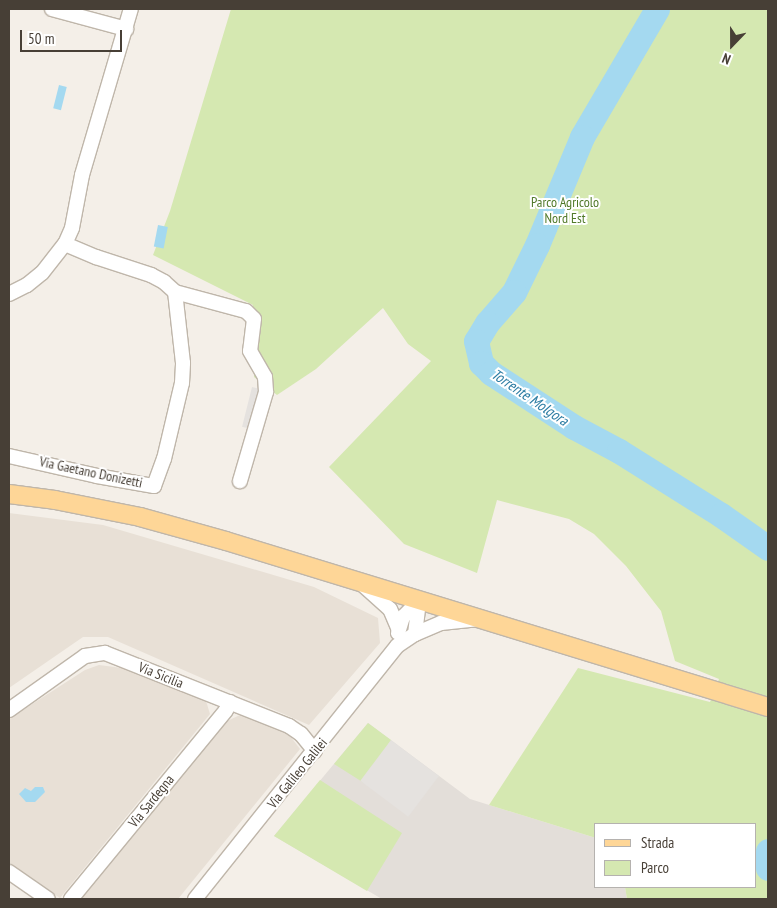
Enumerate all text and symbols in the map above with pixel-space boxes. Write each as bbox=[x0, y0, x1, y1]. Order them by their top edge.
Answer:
scale bar bbox=[22, 20, 125, 52]
north arrow bbox=[707, 20, 757, 70]
text: 50 m bbox=[28, 29, 54, 48]
text: N bbox=[720, 49, 733, 69]
park label: Parco Agricolo Nord Est bbox=[531, 194, 599, 226]
water label: Torrente Molgora bbox=[488, 365, 572, 429]
street label: Via Gaetano Donizetti bbox=[38, 453, 144, 491]
street label: Via Sicilia bbox=[136, 658, 186, 692]
street label: Via Galileo Galilei bbox=[264, 734, 330, 812]
street label: Via Sardegna bbox=[125, 771, 177, 831]
legend bbox=[594, 823, 757, 888]
text: Strada bbox=[641, 833, 674, 852]
text: Parco bbox=[641, 858, 669, 877]

